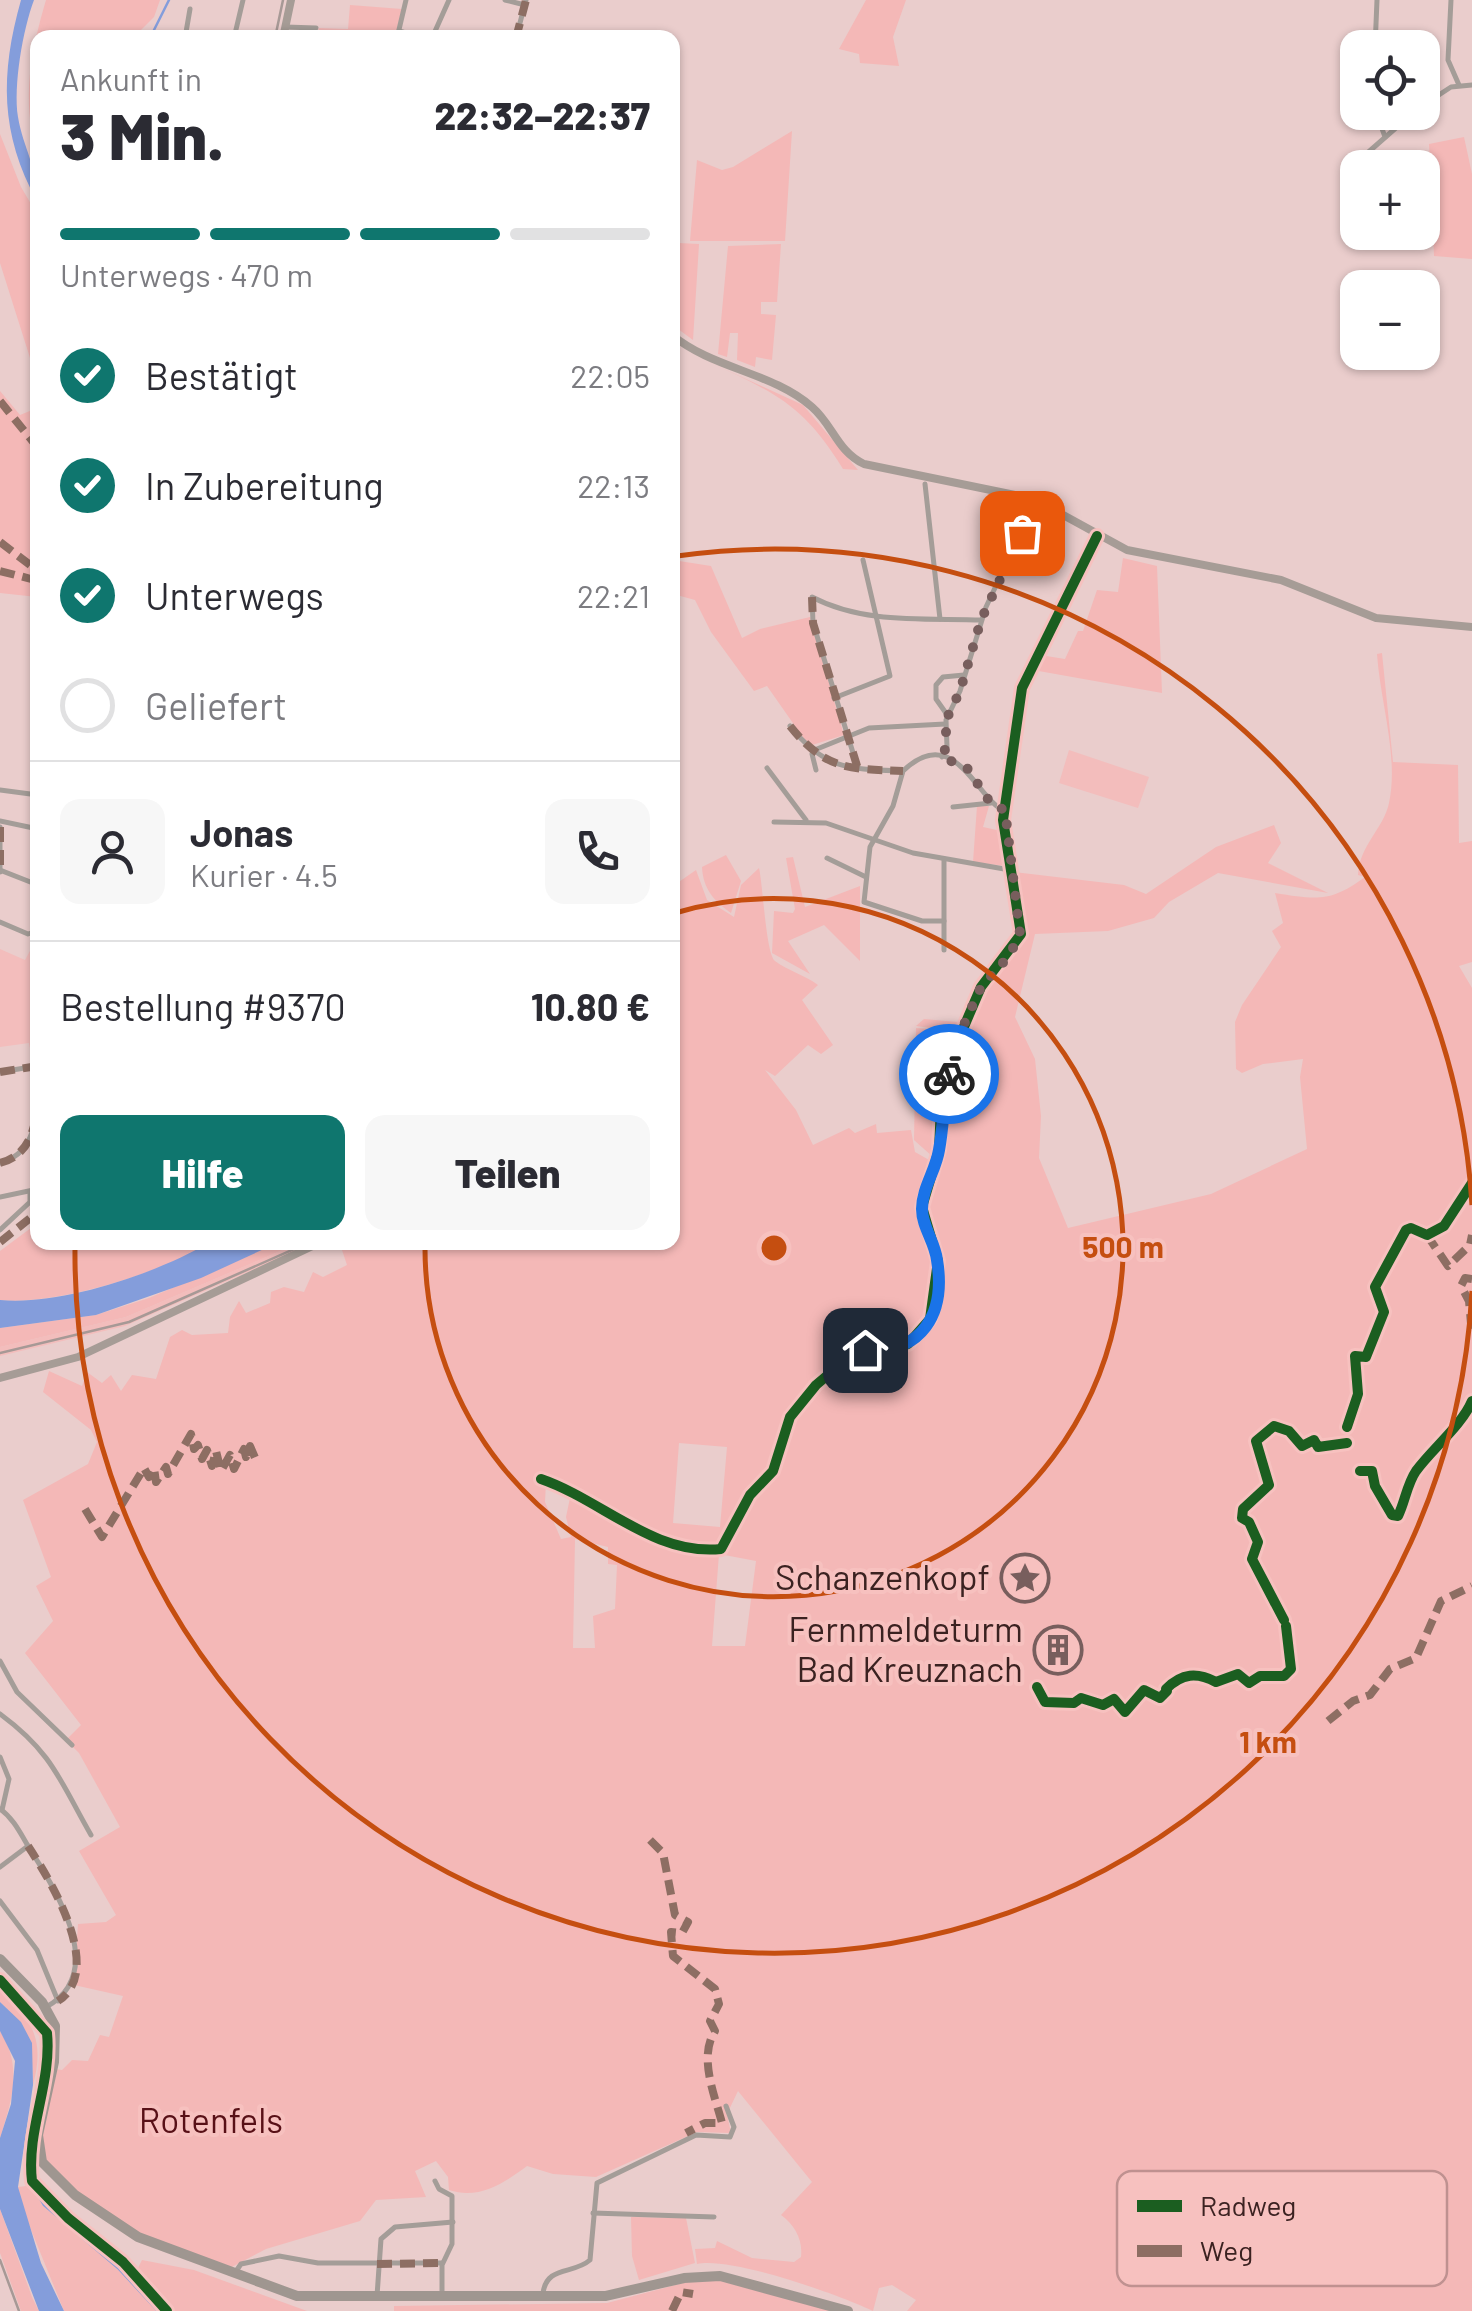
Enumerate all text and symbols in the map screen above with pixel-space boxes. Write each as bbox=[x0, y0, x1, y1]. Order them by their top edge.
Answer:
map controls bbox=[1340, 30, 1440, 370]
button: locate bbox=[1340, 30, 1440, 130]
text: Ankunft in bbox=[60, 59, 202, 97]
text: 22:32–22:37 bbox=[434, 92, 650, 138]
text: 3 Min. bbox=[60, 95, 224, 173]
button: + bbox=[1340, 150, 1440, 250]
text: Unterwegs · 470 m bbox=[60, 255, 313, 293]
button: − bbox=[1340, 270, 1440, 370]
icon: check bbox=[60, 348, 115, 403]
text: Bestätigt bbox=[145, 352, 298, 398]
text: 22:05 bbox=[570, 356, 650, 394]
icon: check bbox=[60, 458, 115, 513]
text: In Zubereitung bbox=[145, 462, 384, 508]
text: 22:13 bbox=[577, 466, 650, 504]
pin bbox=[980, 491, 1065, 576]
icon: bag bbox=[995, 506, 1050, 561]
icon: check bbox=[60, 568, 115, 623]
text: Unterwegs bbox=[145, 572, 324, 618]
text: 22:21 bbox=[577, 576, 650, 614]
text: Geliefert bbox=[145, 682, 287, 728]
button: person bbox=[60, 799, 165, 904]
button: phone bbox=[545, 799, 650, 904]
text: Jonas bbox=[190, 809, 293, 855]
text: Kurier · 4.5 bbox=[190, 855, 338, 893]
text: Bestellung #9370 bbox=[60, 983, 346, 1029]
text: 10.80 € bbox=[531, 983, 650, 1029]
courier bbox=[899, 1024, 999, 1124]
icon: bike bbox=[922, 1047, 977, 1102]
button: Hilfe bbox=[60, 1115, 345, 1230]
button: Teilen bbox=[365, 1115, 650, 1230]
text: 500 m bbox=[1082, 1228, 1164, 1264]
centre of rings bbox=[756, 1230, 792, 1266]
pin bbox=[823, 1308, 908, 1393]
icon: home bbox=[838, 1323, 893, 1378]
place icon: Schanzenkopf bbox=[999, 1552, 1051, 1604]
place label: Schanzenkopf bbox=[775, 1555, 990, 1597]
place label: Fernmeldeturm Bad Kreuznach bbox=[788, 1607, 1023, 1689]
building icon: Fernmeldeturm Bad Kreuznach bbox=[1032, 1624, 1084, 1676]
text: 1 km bbox=[1239, 1723, 1297, 1759]
park label: Rotenfels bbox=[139, 2098, 283, 2140]
legend bbox=[1117, 2171, 1447, 2286]
text: Radweg bbox=[1200, 2188, 1296, 2222]
text: Weg bbox=[1200, 2233, 1253, 2267]

